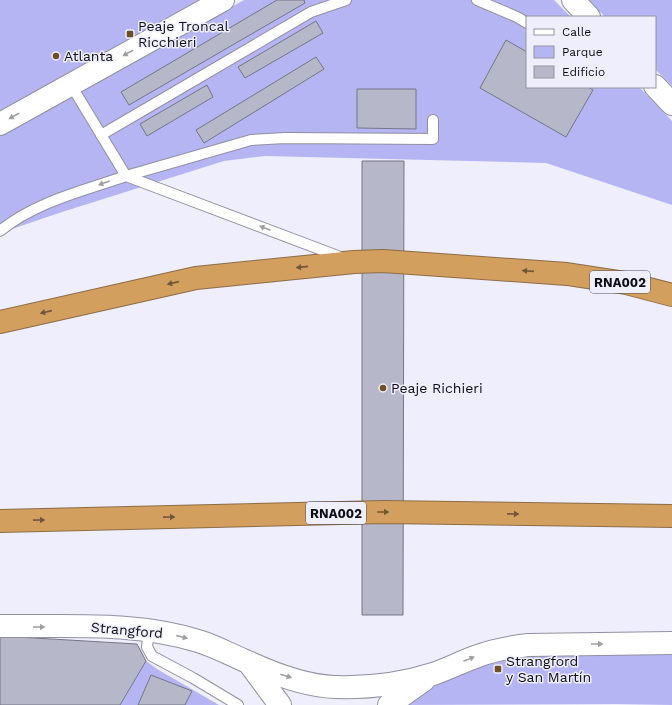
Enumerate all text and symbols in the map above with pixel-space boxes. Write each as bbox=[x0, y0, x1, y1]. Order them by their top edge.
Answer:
legend bbox=[526, 16, 656, 88]
place label: Peaje Troncal Ricchieri bbox=[138, 18, 229, 50]
text: Calle bbox=[562, 25, 591, 39]
marker: Peaje Troncal Ricchieri bbox=[125, 29, 135, 39]
text: Parque bbox=[562, 45, 603, 59]
place label: Atlanta bbox=[64, 48, 113, 64]
one-way arrow bbox=[122, 50, 134, 57]
marker: Atlanta bbox=[51, 51, 61, 61]
text: Edificio bbox=[562, 65, 605, 79]
one-way arrow bbox=[8, 113, 20, 120]
one-way arrow bbox=[98, 181, 110, 187]
one-way arrow bbox=[259, 225, 271, 231]
one-way arrow bbox=[296, 264, 308, 270]
one-way arrow bbox=[522, 268, 535, 275]
road number: RNA002 bbox=[590, 271, 650, 293]
one-way arrow bbox=[167, 280, 179, 286]
one-way arrow bbox=[40, 309, 52, 315]
place label: Peaje Richieri bbox=[391, 380, 483, 396]
marker: Peaje Richieri bbox=[378, 383, 388, 393]
road number: RNA002 bbox=[306, 502, 366, 524]
one-way arrow bbox=[377, 509, 390, 515]
one-way arrow bbox=[507, 511, 520, 517]
one-way arrow bbox=[163, 514, 176, 520]
one-way arrow bbox=[33, 517, 45, 524]
street label: Strangford bbox=[90, 619, 164, 641]
one-way arrow bbox=[33, 624, 46, 630]
one-way arrow bbox=[176, 634, 188, 640]
one-way arrow bbox=[591, 641, 604, 647]
place label: Strangford y San Martín bbox=[506, 653, 591, 685]
one-way arrow bbox=[464, 656, 476, 662]
marker: Strangford y San Martín bbox=[493, 664, 503, 674]
one-way arrow bbox=[280, 674, 292, 680]

